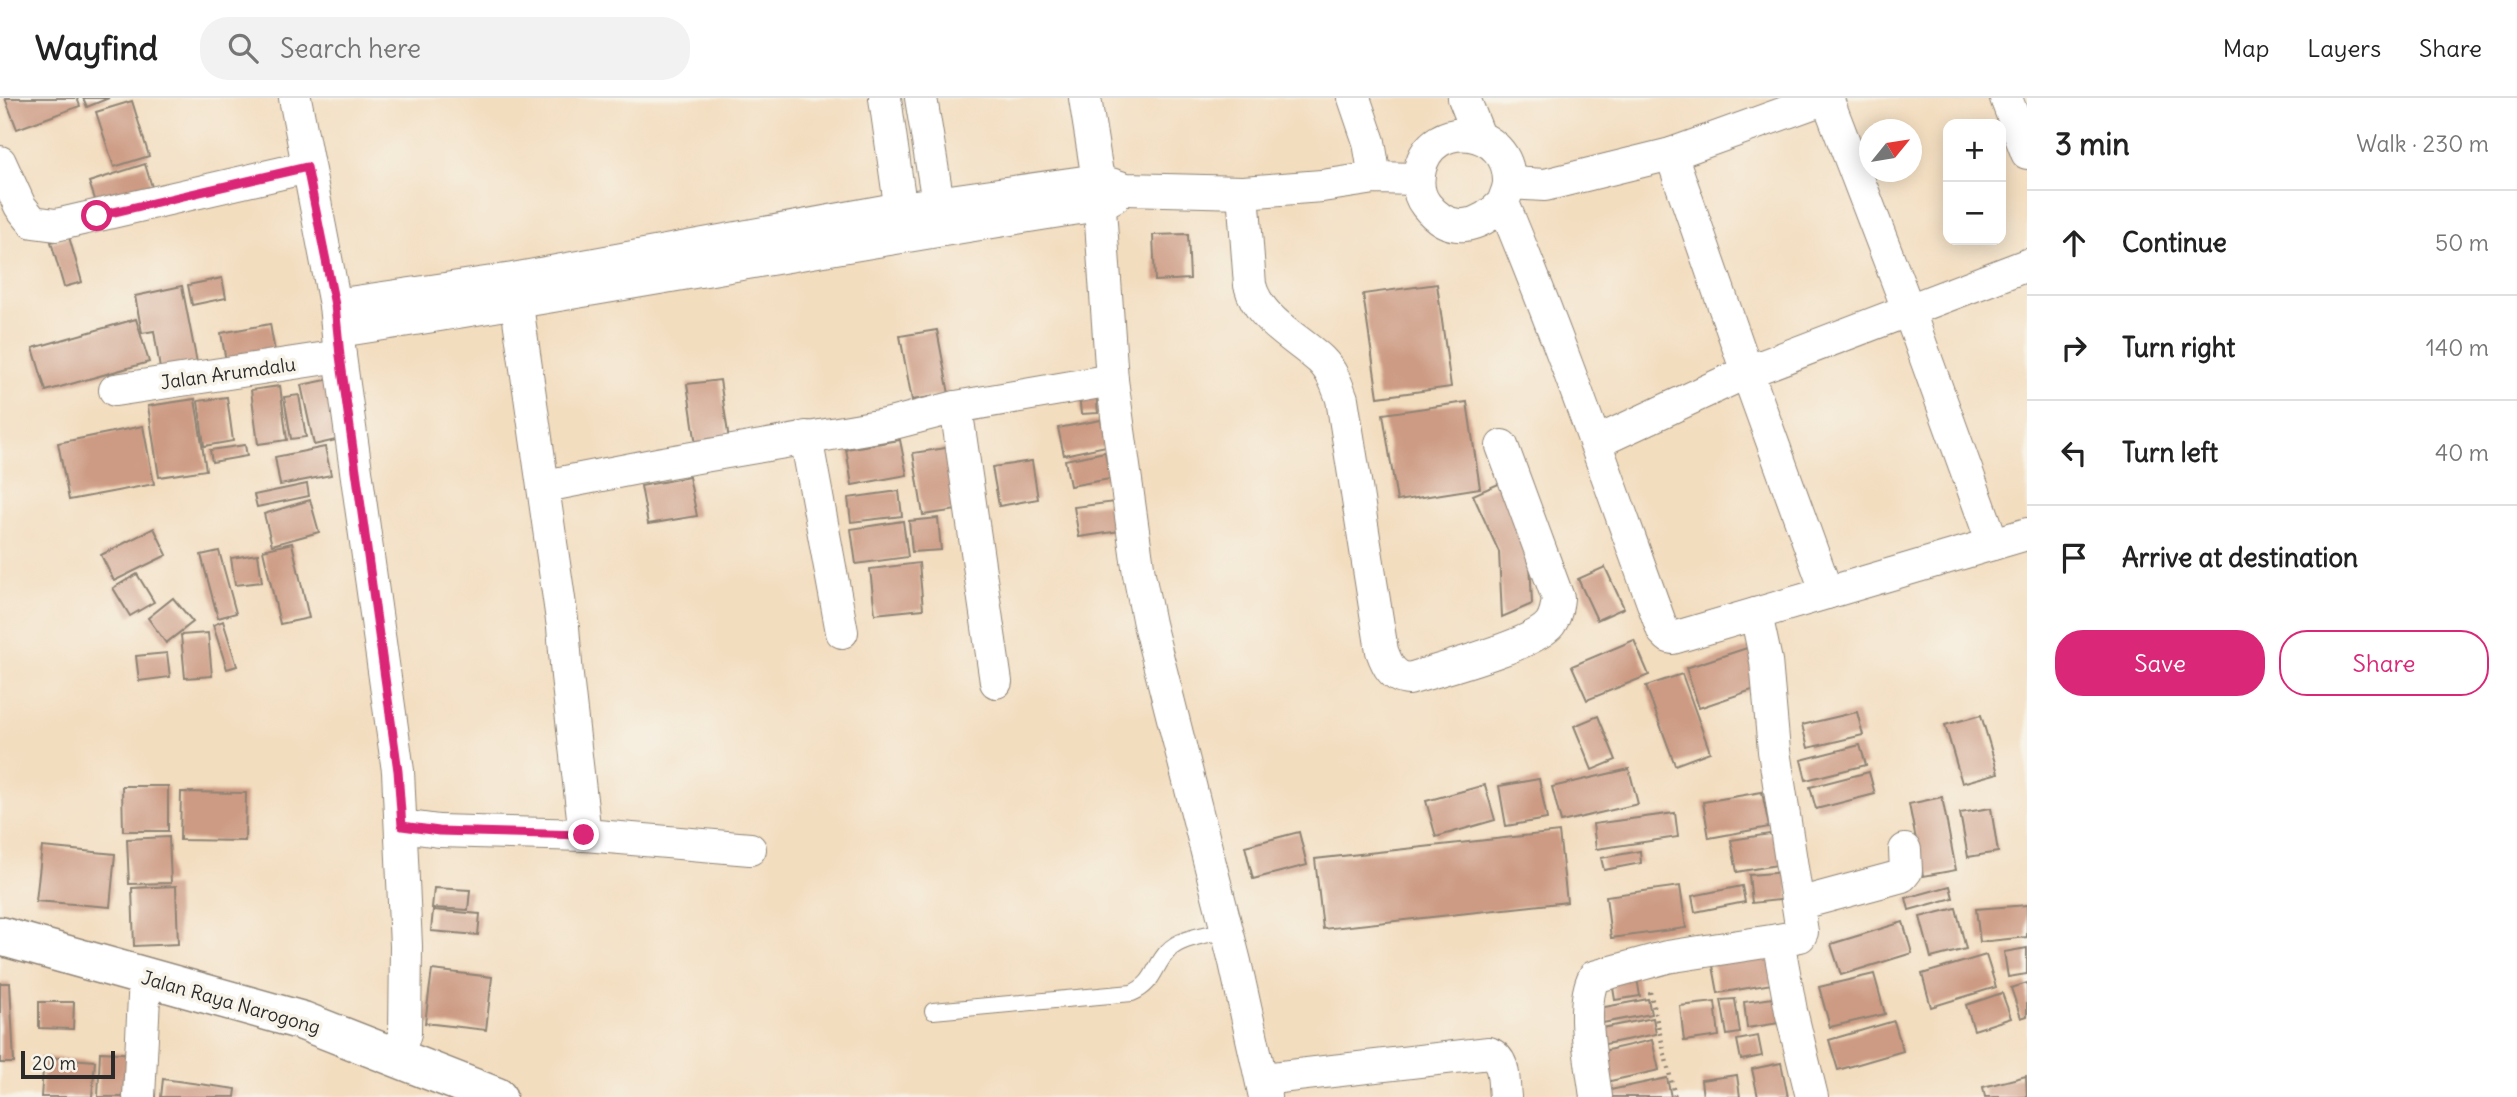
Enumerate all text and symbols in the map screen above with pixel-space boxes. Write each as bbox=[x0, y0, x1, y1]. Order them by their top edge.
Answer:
search box bbox=[200, 17, 690, 80]
text: Wayfind bbox=[35, 27, 158, 69]
icon: search bbox=[224, 29, 262, 67]
text: Search here bbox=[280, 32, 421, 65]
text: Map bbox=[2223, 33, 2269, 63]
text: Layers bbox=[2307, 33, 2381, 63]
text: Share bbox=[2419, 33, 2482, 63]
north arrow bbox=[1859, 119, 1922, 182]
map controls bbox=[1943, 119, 2006, 245]
button: + bbox=[1943, 119, 2006, 182]
text: 3 min bbox=[2055, 125, 2130, 163]
text: Walk · 230 m bbox=[2356, 129, 2489, 158]
button: − bbox=[1943, 182, 2006, 245]
route start bbox=[81, 200, 112, 231]
icon: ahead bbox=[2055, 224, 2093, 262]
text: Continue bbox=[2122, 226, 2227, 259]
text: 50 m bbox=[2435, 228, 2489, 257]
icon: right bbox=[2055, 329, 2093, 367]
text: Turn right bbox=[2122, 331, 2235, 364]
text: 140 m bbox=[2426, 333, 2489, 362]
street label: Jalan Arumdalu bbox=[159, 352, 297, 394]
icon: left bbox=[2055, 434, 2093, 472]
text: Turn left bbox=[2122, 436, 2218, 469]
text: 40 m bbox=[2435, 438, 2489, 467]
icon: arrive bbox=[2055, 539, 2093, 577]
text: Arrive at destination bbox=[2122, 541, 2358, 574]
button: Save bbox=[2055, 630, 2265, 696]
button: Share bbox=[2279, 630, 2489, 696]
route end bbox=[568, 819, 599, 850]
street label: Jalan Raya Narogong bbox=[139, 965, 323, 1039]
scale bar bbox=[21, 1048, 116, 1080]
text: 20 m bbox=[32, 1051, 76, 1075]

